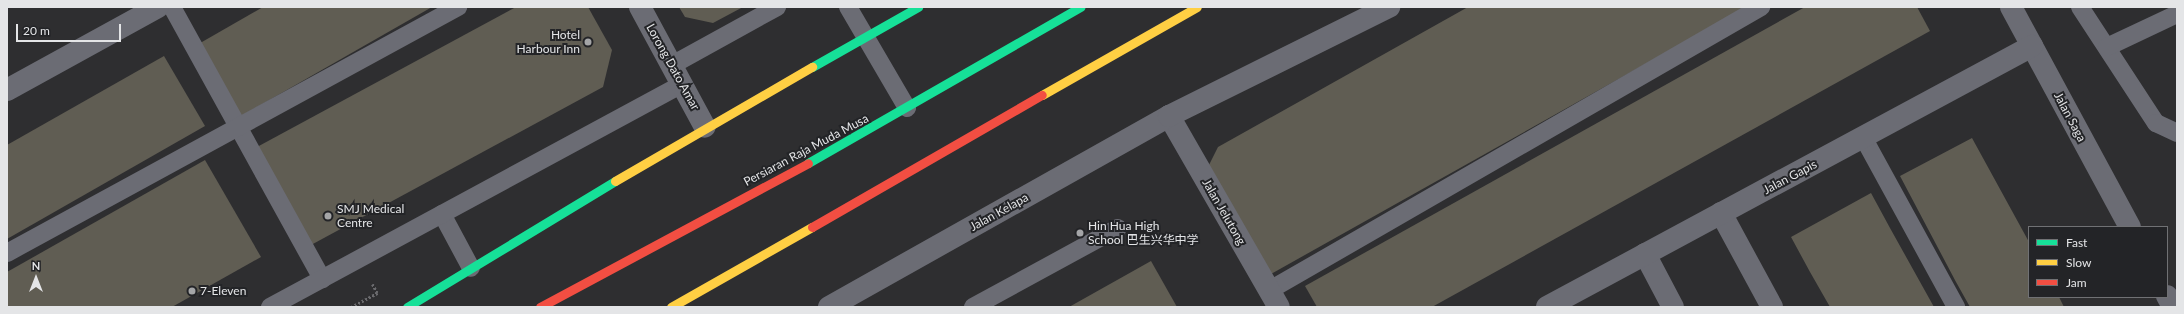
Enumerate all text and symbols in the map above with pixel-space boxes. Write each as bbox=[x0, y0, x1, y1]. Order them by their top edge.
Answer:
scale bar bbox=[18, 16, 123, 42]
street label: Lorong Dato Amar bbox=[643, 21, 703, 113]
text: 20 m bbox=[23, 23, 50, 38]
place label: Hotel Harbour Inn bbox=[516, 28, 580, 56]
marker: Hotel Harbour Inn bbox=[583, 37, 593, 47]
street label: Jalan Saga bbox=[2051, 90, 2089, 144]
street label: Persiaran Raja Muda Musa bbox=[741, 111, 871, 189]
street label: Jalan Gapis bbox=[1761, 157, 1819, 197]
street label: Jalan Jelutong bbox=[1199, 176, 1249, 248]
street label: Jalan Kelapa bbox=[967, 190, 1031, 234]
place label: SMJ Medical Centre bbox=[337, 202, 404, 230]
marker: SMJ Medical Centre bbox=[322, 210, 334, 222]
place label: Hin Hua High School 巴生兴华中学 bbox=[1088, 219, 1198, 247]
legend bbox=[2028, 226, 2168, 298]
marker: Hin Hua High School 巴生兴华中学 bbox=[1075, 228, 1085, 238]
text: Fast bbox=[2066, 235, 2087, 250]
text: Slow bbox=[2066, 255, 2091, 270]
north arrow bbox=[16, 258, 56, 298]
text: N bbox=[32, 259, 40, 272]
text: Jam bbox=[2066, 275, 2087, 290]
place label: 7-Eleven bbox=[200, 284, 246, 298]
marker: 7-Eleven bbox=[187, 286, 197, 296]

